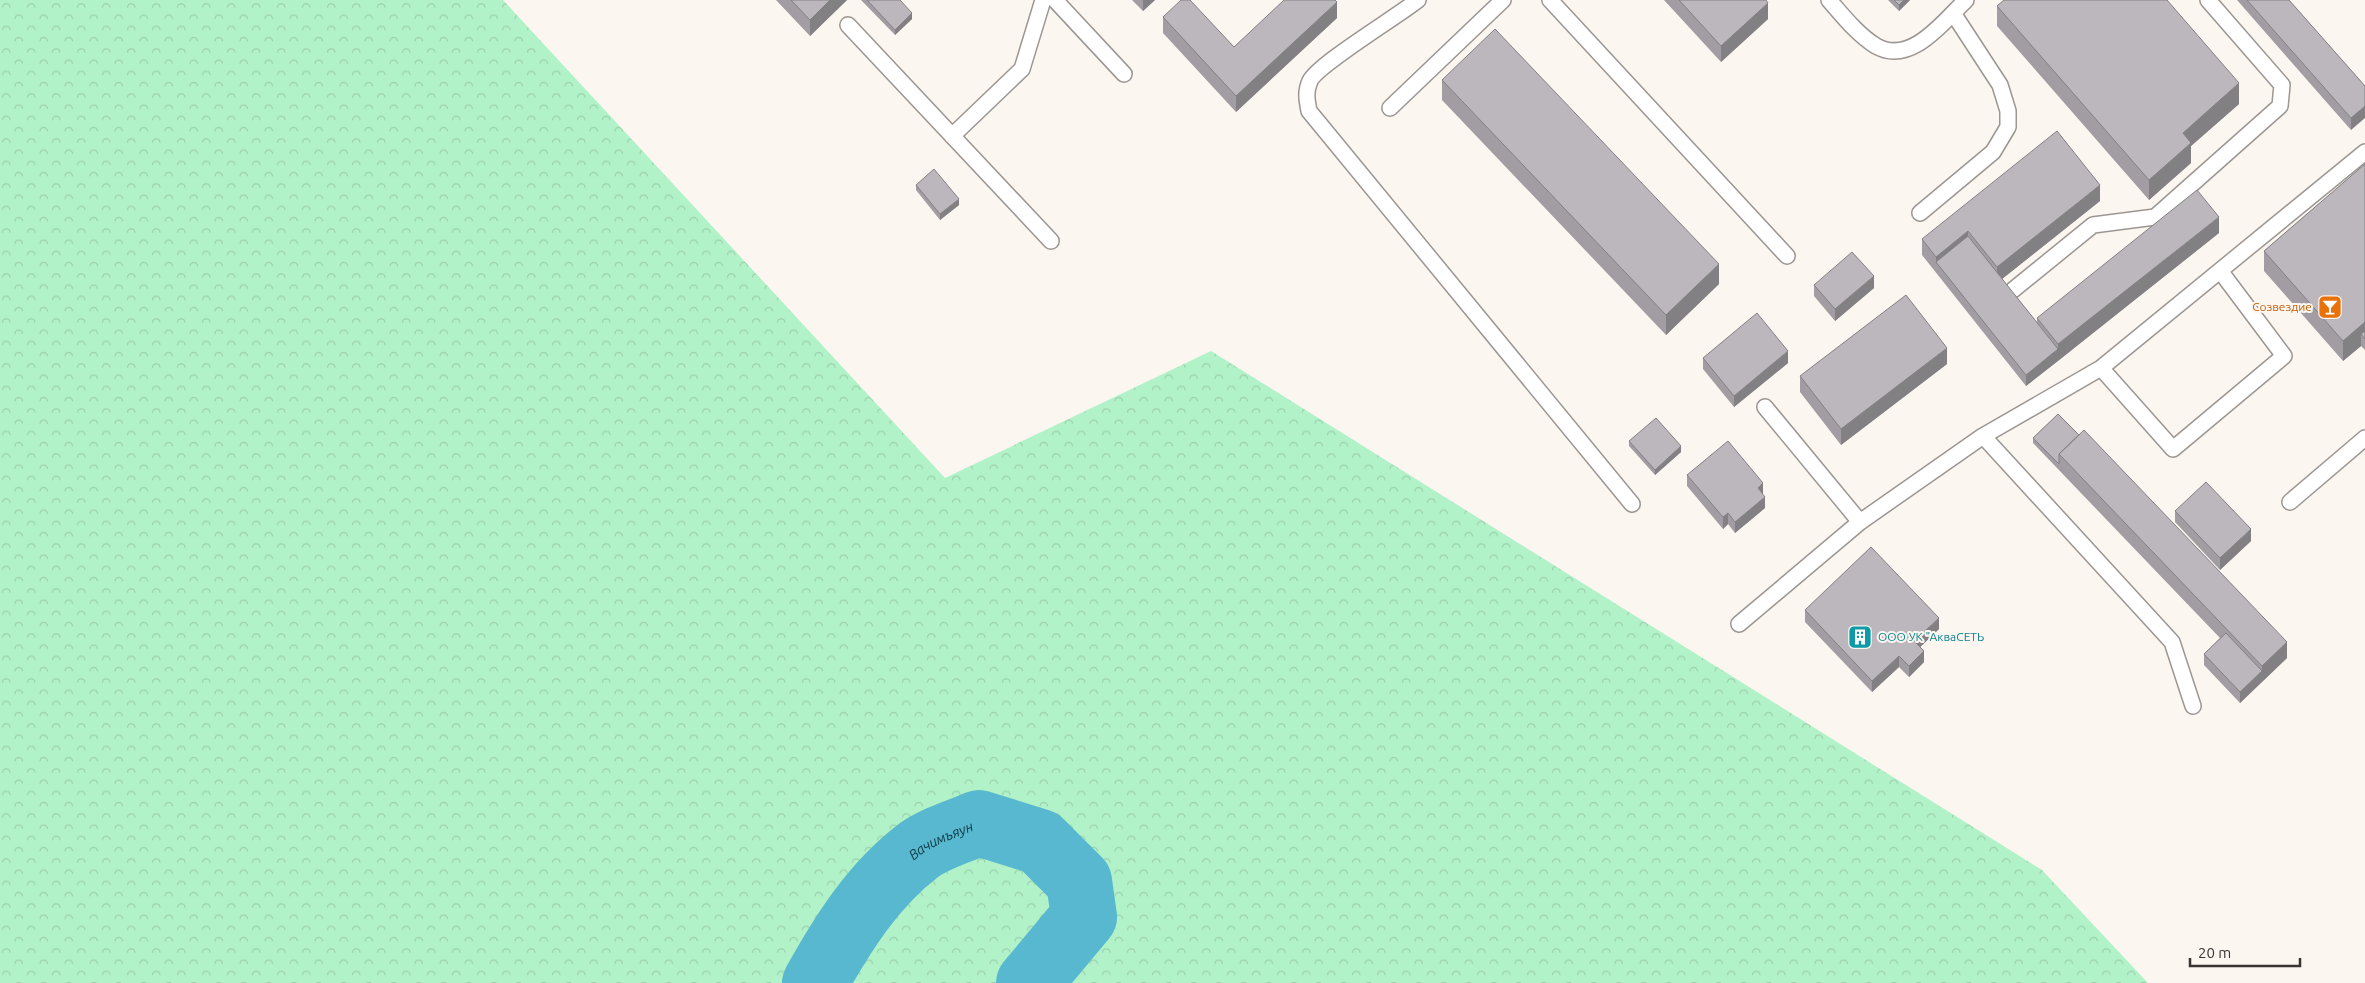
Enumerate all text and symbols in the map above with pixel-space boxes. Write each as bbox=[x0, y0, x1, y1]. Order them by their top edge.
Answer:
bar icon: Созвездие bbox=[2317, 294, 2343, 320]
place label: Созвездие bbox=[2252, 300, 2312, 313]
building icon: ООО УК "АкваСЕТЬ bbox=[1847, 624, 1873, 650]
place label: ООО УК "АкваСЕТЬ bbox=[1878, 630, 1984, 643]
water label: Вачимъяун bbox=[905, 818, 976, 863]
scale bar bbox=[2190, 936, 2300, 968]
text: 20 m bbox=[2198, 944, 2231, 961]

